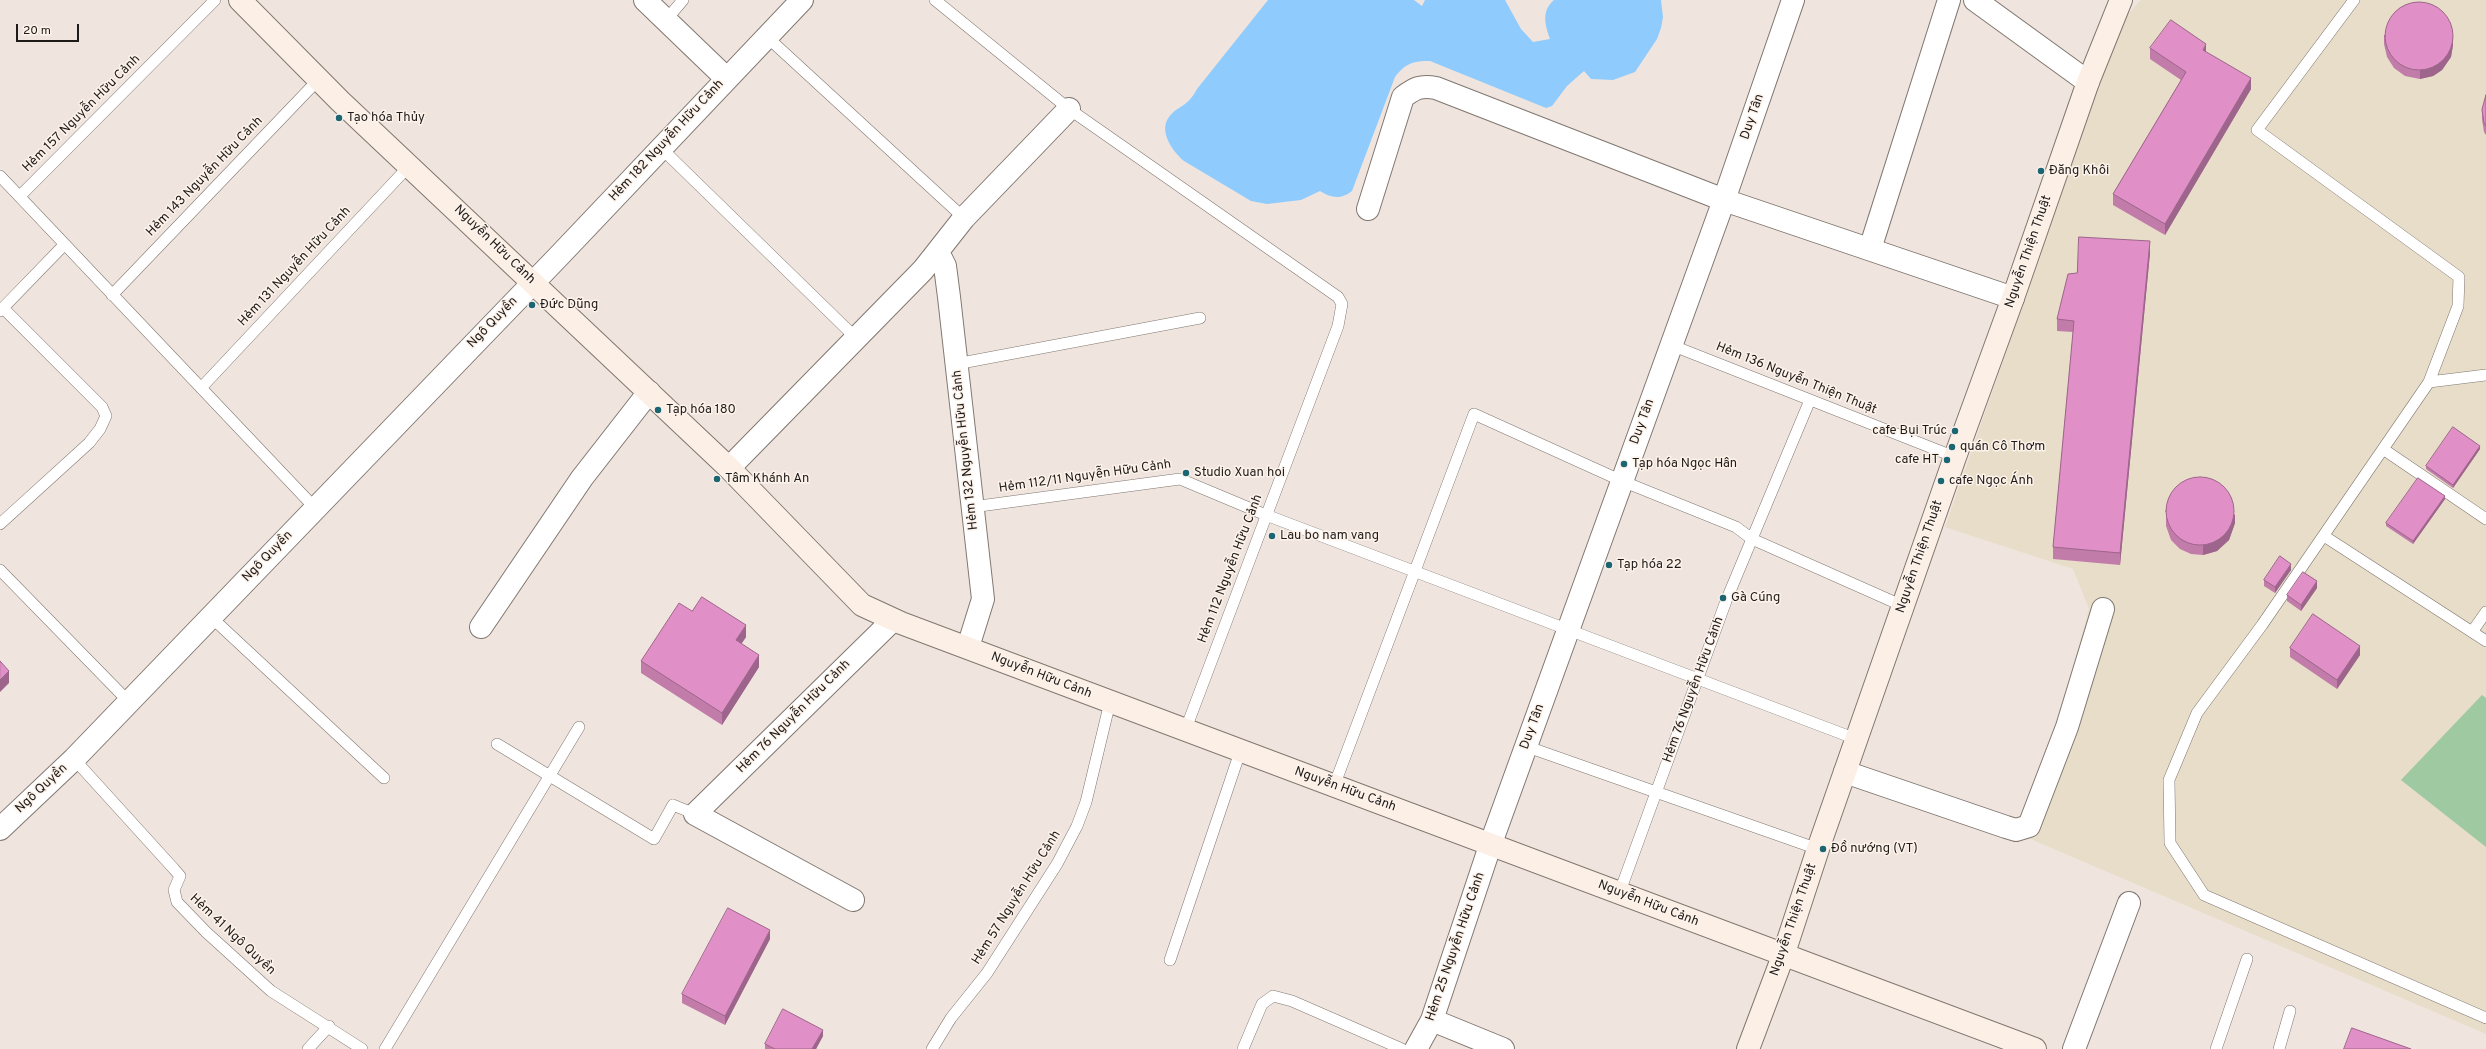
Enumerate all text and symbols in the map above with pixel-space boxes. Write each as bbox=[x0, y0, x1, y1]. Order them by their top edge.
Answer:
scale bar bbox=[18, 16, 81, 42]
text: 20 m bbox=[23, 23, 51, 39]
street label: Hẻm 157 Nguyễn Hữu Cảnh bbox=[20, 52, 144, 176]
street label: Hẻm 182 Nguyễn Hữu Cảnh bbox=[606, 77, 728, 205]
street label: Duy Tân bbox=[1738, 92, 1768, 142]
place label: Tạo hóa Thủy bbox=[347, 110, 425, 126]
marker: Tạo hóa Thủy bbox=[334, 113, 344, 123]
street label: Hẻm 143 Nguyễn Hữu Cảnh bbox=[144, 114, 266, 240]
place label: Đăng Khôi bbox=[2049, 163, 2109, 179]
marker: Đăng Khôi bbox=[2036, 166, 2046, 176]
street label: Nguyễn Thiện Thuật bbox=[2002, 194, 2056, 310]
street label: Nguyễn Hữu Cảnh bbox=[450, 202, 538, 288]
street label: Hẻm 131 Nguyễn Hữu Cảnh bbox=[235, 204, 355, 330]
street label: Ngô Quyền bbox=[465, 294, 521, 352]
place label: Đức Dũng bbox=[540, 297, 598, 313]
marker: Đức Dũng bbox=[527, 300, 537, 310]
street label: Hẻm 136 Nguyễn Thiện Thuật bbox=[1713, 340, 1879, 418]
street label: Hẻm 132 Nguyễn Hữu Cảnh bbox=[950, 369, 982, 531]
street label: Duy Tân bbox=[1628, 397, 1658, 447]
place label: Tạp hóa 180 bbox=[666, 402, 736, 418]
marker: Tạp hóa 180 bbox=[653, 405, 663, 415]
place label: cafe Bụi Trúc bbox=[1872, 423, 1947, 439]
marker: cafe Bụi Trúc bbox=[1950, 426, 1960, 436]
place label: quán Cô Thơm bbox=[1960, 439, 2045, 455]
marker: quán Cô Thơm bbox=[1947, 442, 1957, 452]
place label: cafe HT bbox=[1895, 452, 1939, 468]
marker: cafe HT bbox=[1942, 455, 1952, 465]
place label: Tạp hóa Ngọc Hân bbox=[1632, 456, 1737, 472]
street label: Hẻm 112/11 Nguyễn Hữu Cảnh bbox=[998, 457, 1172, 497]
marker: Tạp hóa Ngọc Hân bbox=[1619, 459, 1629, 469]
place label: Studio Xuan hoi bbox=[1194, 465, 1285, 481]
marker: Studio Xuan hoi bbox=[1181, 468, 1191, 478]
place label: Tâm Khánh An bbox=[725, 471, 809, 487]
place label: cafe Ngọc Ánh bbox=[1949, 473, 2033, 489]
marker: Tâm Khánh An bbox=[712, 474, 722, 484]
marker: cafe Ngọc Ánh bbox=[1936, 476, 1946, 486]
street label: Hẻm 112 Nguyễn Hữu Cảnh bbox=[1195, 492, 1267, 646]
street label: Nguyễn Thiện Thuật bbox=[1893, 499, 1947, 615]
street label: Ngô Quyền bbox=[240, 528, 296, 586]
place label: Lau bo nam vang bbox=[1280, 528, 1379, 544]
marker: Lau bo nam vang bbox=[1267, 531, 1277, 541]
place label: Tạp hóa 22 bbox=[1617, 557, 1682, 573]
marker: Tạp hóa 22 bbox=[1604, 560, 1614, 570]
place label: Gà Cúng bbox=[1731, 590, 1780, 606]
marker: Gà Cúng bbox=[1718, 593, 1728, 603]
street label: Hẻm 76 Nguyễn Hữu Cảnh bbox=[1660, 615, 1728, 765]
street label: Nguyễn Hữu Cảnh bbox=[988, 650, 1094, 702]
street label: Hẻm 76 Nguyễn Hữu Cảnh bbox=[734, 657, 854, 777]
street label: Duy Tân bbox=[1518, 702, 1548, 752]
street label: Ngô Quyền bbox=[13, 761, 71, 817]
street label: Nguyễn Hữu Cảnh bbox=[1292, 764, 1398, 816]
street label: Hẻm 57 Nguyễn Hữu Cảnh bbox=[969, 828, 1065, 968]
place label: Đồ nướng (VT) bbox=[1831, 841, 1918, 857]
marker: Đồ nướng (VT) bbox=[1818, 844, 1828, 854]
street label: Nguyễn Thiện Thuật bbox=[1767, 862, 1821, 978]
street label: Hẻm 25 Nguyễn Hữu Cảnh bbox=[1423, 871, 1489, 1023]
street label: Nguyễn Hữu Cảnh bbox=[1595, 878, 1701, 930]
street label: Hẻm 41 Ngô Quyền bbox=[186, 891, 278, 979]

